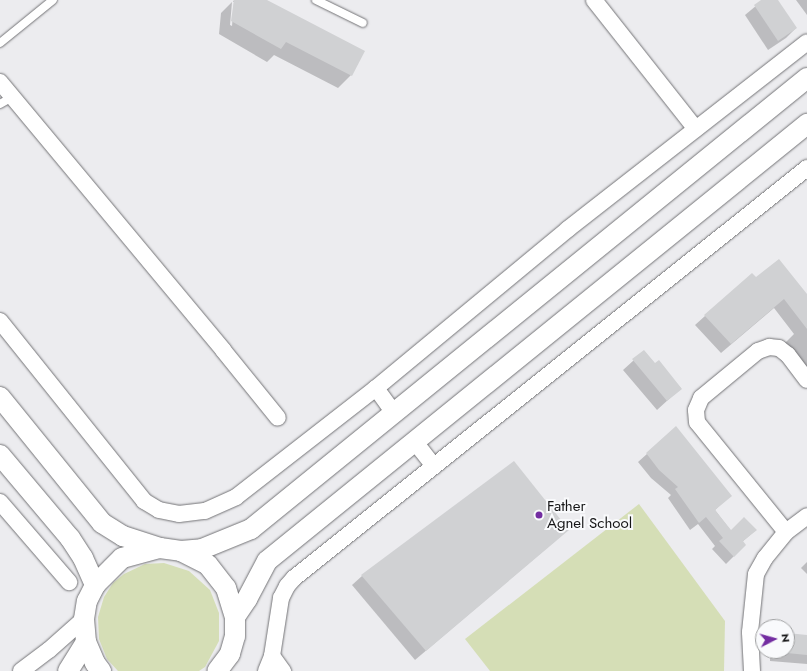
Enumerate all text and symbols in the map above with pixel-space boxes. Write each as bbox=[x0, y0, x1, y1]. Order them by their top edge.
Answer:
place label: Father Agnel School bbox=[547, 497, 632, 532]
marker: Father Agnel School bbox=[534, 510, 544, 520]
north arrow bbox=[755, 619, 795, 659]
text: N bbox=[778, 633, 794, 643]

